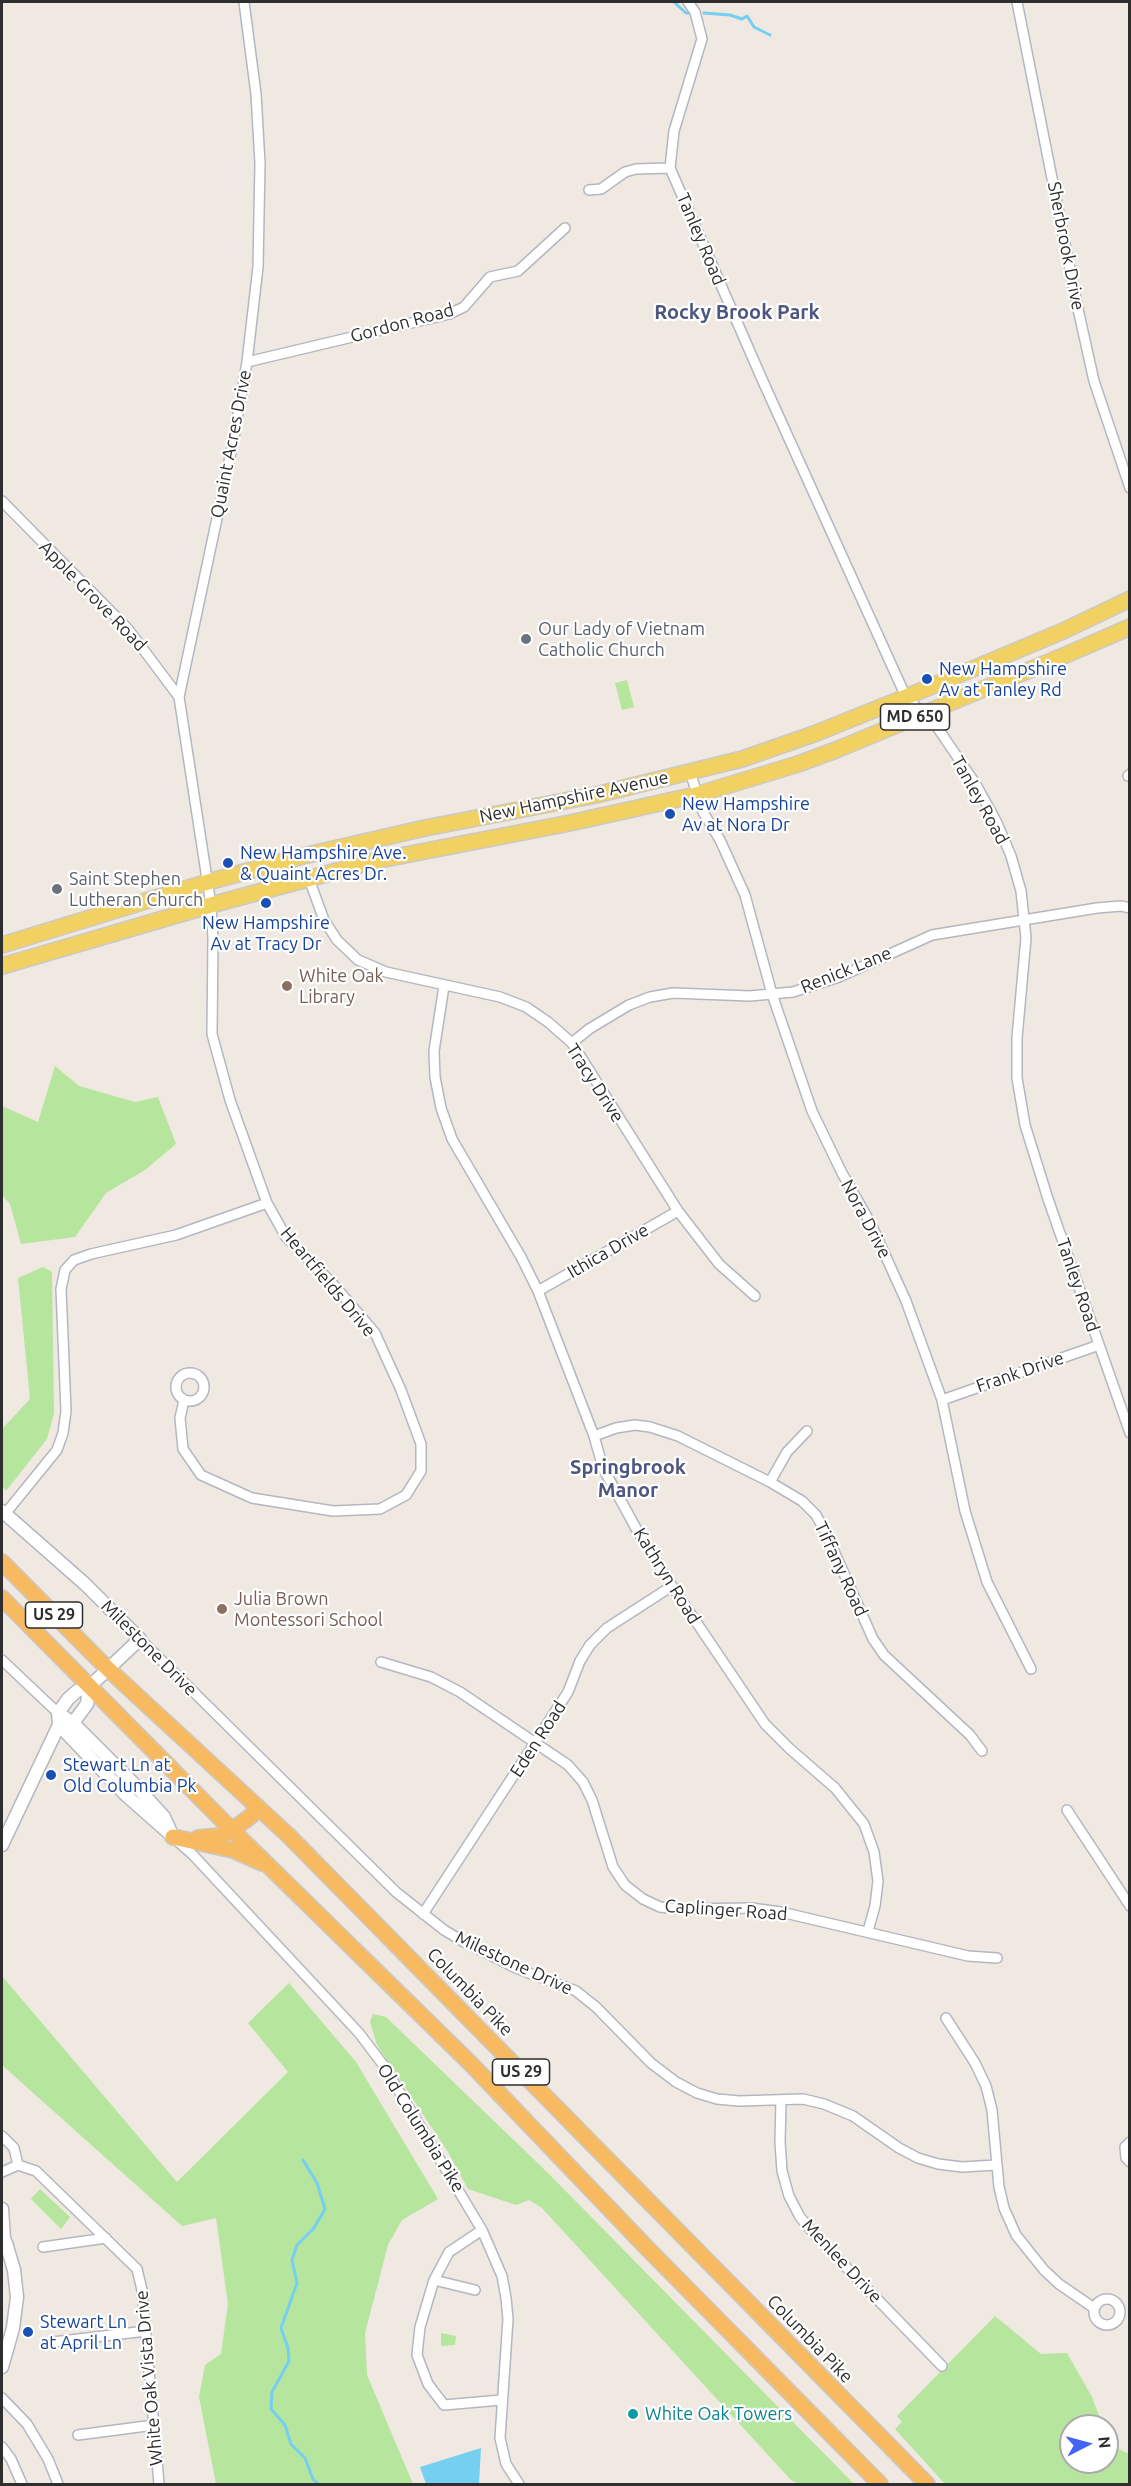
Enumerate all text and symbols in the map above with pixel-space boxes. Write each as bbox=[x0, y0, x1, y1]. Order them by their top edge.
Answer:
street label: Sherbrook Drive bbox=[1043, 180, 1089, 312]
street label: Tanley Road bbox=[672, 190, 730, 288]
street label: Gordon Road bbox=[348, 299, 456, 347]
district label: Rocky Brook Park bbox=[654, 300, 820, 324]
street label: Quaint Acres Drive bbox=[206, 368, 256, 520]
street label: Apple Grove Road bbox=[35, 536, 151, 656]
place label: Our Lady of Vietnam Catholic Church bbox=[538, 618, 705, 660]
marker: Our Lady of Vietnam Catholic Church bbox=[519, 632, 533, 646]
place label: New Hampshire Av at Tanley Rd bbox=[939, 658, 1067, 700]
marker: New Hampshire Av at Tanley Rd bbox=[920, 672, 934, 686]
road number: MD 650 bbox=[880, 704, 950, 730]
street label: Tanley Road bbox=[947, 752, 1013, 848]
street label: New Hampshire Avenue bbox=[478, 766, 670, 828]
place label: New Hampshire Av at Nora Dr bbox=[682, 793, 810, 836]
marker: New Hampshire Av at Nora Dr bbox=[663, 807, 677, 821]
place label: New Hampshire Ave. & Quaint Acres Dr. bbox=[240, 842, 407, 884]
marker: New Hampshire Ave. & Quaint Acres Dr. bbox=[221, 856, 235, 870]
place label: Saint Stephen Lutheran Church bbox=[69, 868, 203, 910]
marker: Saint Stephen Lutheran Church bbox=[50, 882, 64, 896]
marker: New Hampshire Av at Tracy Dr bbox=[259, 896, 273, 910]
place label: New Hampshire Av at Tracy Dr bbox=[202, 912, 330, 954]
street label: Renick Lane bbox=[797, 942, 895, 998]
place label: White Oak Library bbox=[299, 965, 384, 1008]
marker: White Oak Library bbox=[280, 979, 294, 993]
street label: Tracy Drive bbox=[562, 1040, 628, 1126]
street label: Nora Drive bbox=[836, 1176, 896, 1262]
street label: Ithica Drive bbox=[563, 1219, 653, 1283]
street label: Heartfields Drive bbox=[276, 1223, 380, 1341]
street label: Tanley Road bbox=[1052, 1235, 1104, 1335]
street label: Frank Drive bbox=[973, 1347, 1067, 1397]
district label: Springbrook Manor bbox=[570, 1455, 686, 1502]
street label: Tiffany Road bbox=[810, 1518, 872, 1620]
street label: Kathryn Road bbox=[629, 1524, 705, 1628]
place label: Julia Brown Montessori School bbox=[234, 1588, 383, 1630]
street label: Milestone Drive bbox=[96, 1595, 202, 1701]
road number: US 29 bbox=[26, 1602, 82, 1628]
marker: Julia Brown Montessori School bbox=[215, 1602, 229, 1616]
street label: Eden Road bbox=[505, 1697, 571, 1781]
place label: Stewart Ln at Old Columbia Pk bbox=[63, 1754, 197, 1796]
marker: Stewart Ln at Old Columbia Pk bbox=[44, 1768, 58, 1782]
street label: Caplinger Road bbox=[664, 1895, 788, 1925]
street label: Milestone Drive bbox=[452, 1926, 576, 2000]
street label: Columbia Pike bbox=[423, 1943, 517, 2041]
road number: US 29 bbox=[492, 2059, 550, 2085]
street label: Old Columbia Pike bbox=[373, 2060, 469, 2196]
street label: Menlee Drive bbox=[798, 2214, 886, 2308]
street label: White Oak Vista Drive bbox=[131, 2289, 167, 2467]
street label: Columbia Pike bbox=[763, 2290, 857, 2388]
place label: Stewart Ln at April Ln bbox=[40, 2311, 127, 2354]
marker: Stewart Ln at April Ln bbox=[21, 2325, 35, 2339]
place label: White Oak Towers bbox=[645, 2403, 792, 2425]
marker: White Oak Towers bbox=[626, 2407, 640, 2421]
north arrow bbox=[1059, 2414, 1119, 2474]
text: N bbox=[1095, 2435, 1114, 2449]

